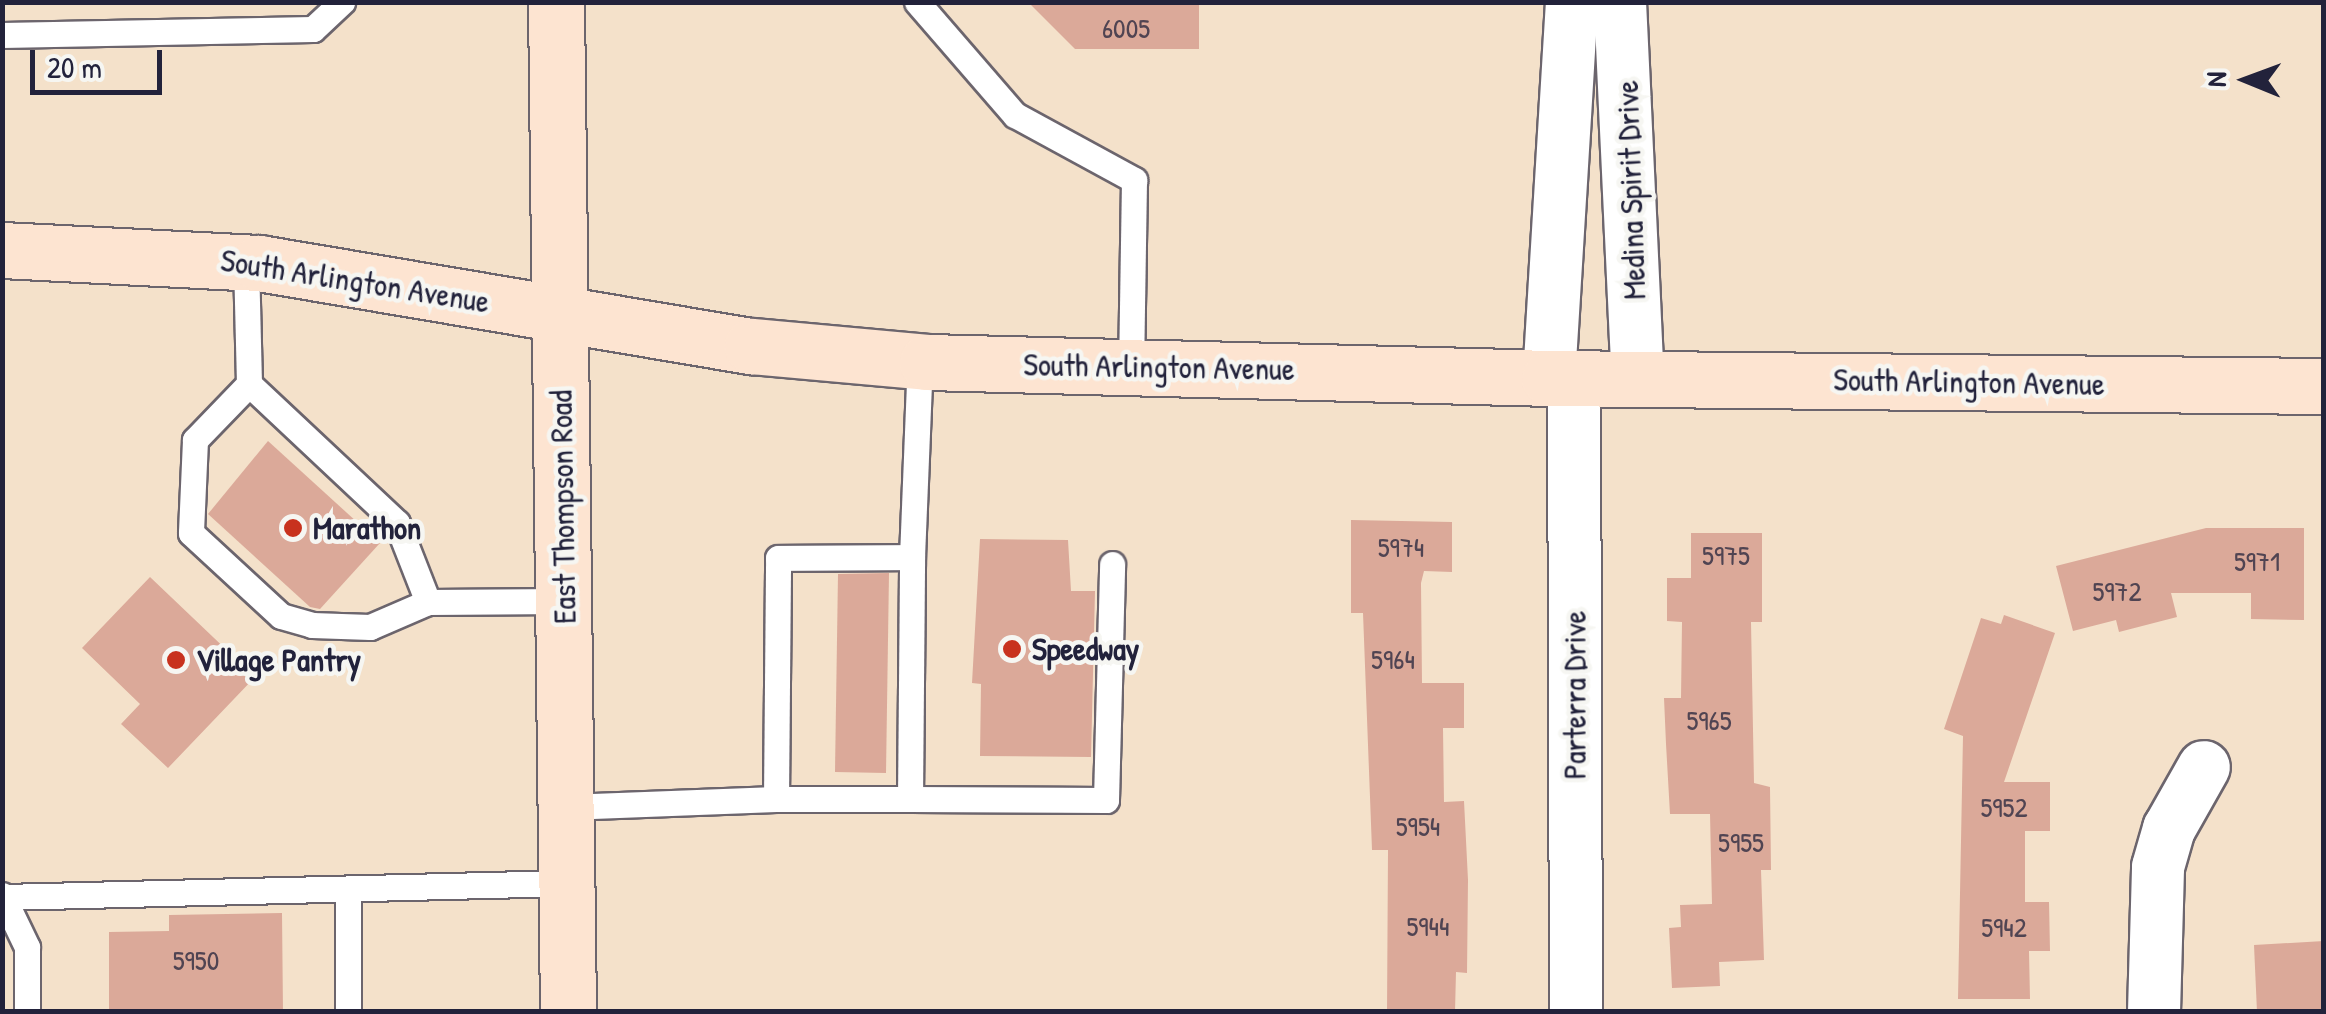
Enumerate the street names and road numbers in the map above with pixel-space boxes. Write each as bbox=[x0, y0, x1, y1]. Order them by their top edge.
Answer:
street label: Medina Spirit Drive bbox=[1608, 80, 1654, 300]
street label: South Arlington Avenue bbox=[218, 241, 492, 321]
street label: South Arlington Avenue bbox=[1023, 345, 1295, 389]
street label: South Arlington Avenue bbox=[1833, 360, 2105, 404]
street label: East Thompson Road bbox=[542, 390, 584, 624]
street label: Parterra Drive bbox=[1556, 611, 1594, 779]

